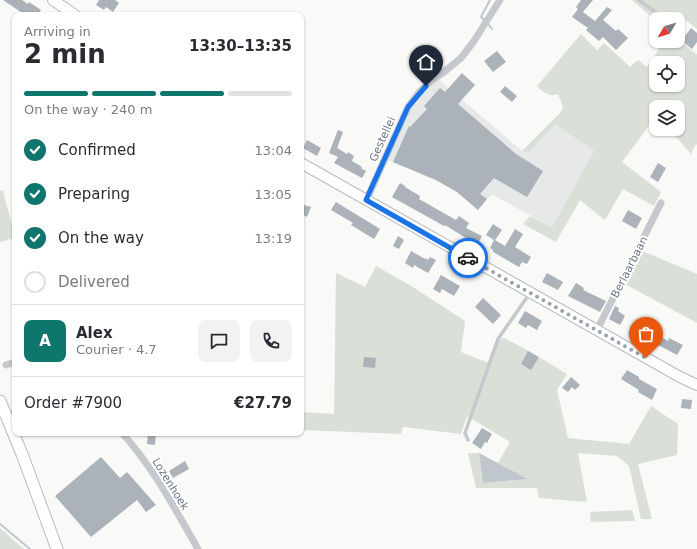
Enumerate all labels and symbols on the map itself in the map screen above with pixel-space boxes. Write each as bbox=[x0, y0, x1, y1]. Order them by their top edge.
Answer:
north arrow bbox=[649, 12, 685, 48]
pin bbox=[409, 45, 443, 86]
street label: Gestellei bbox=[367, 115, 398, 164]
street label: Berlaarbaan bbox=[608, 234, 651, 300]
courier bbox=[448, 238, 488, 278]
pin bbox=[629, 317, 663, 358]
street label: Lozenhoek bbox=[149, 456, 192, 513]

